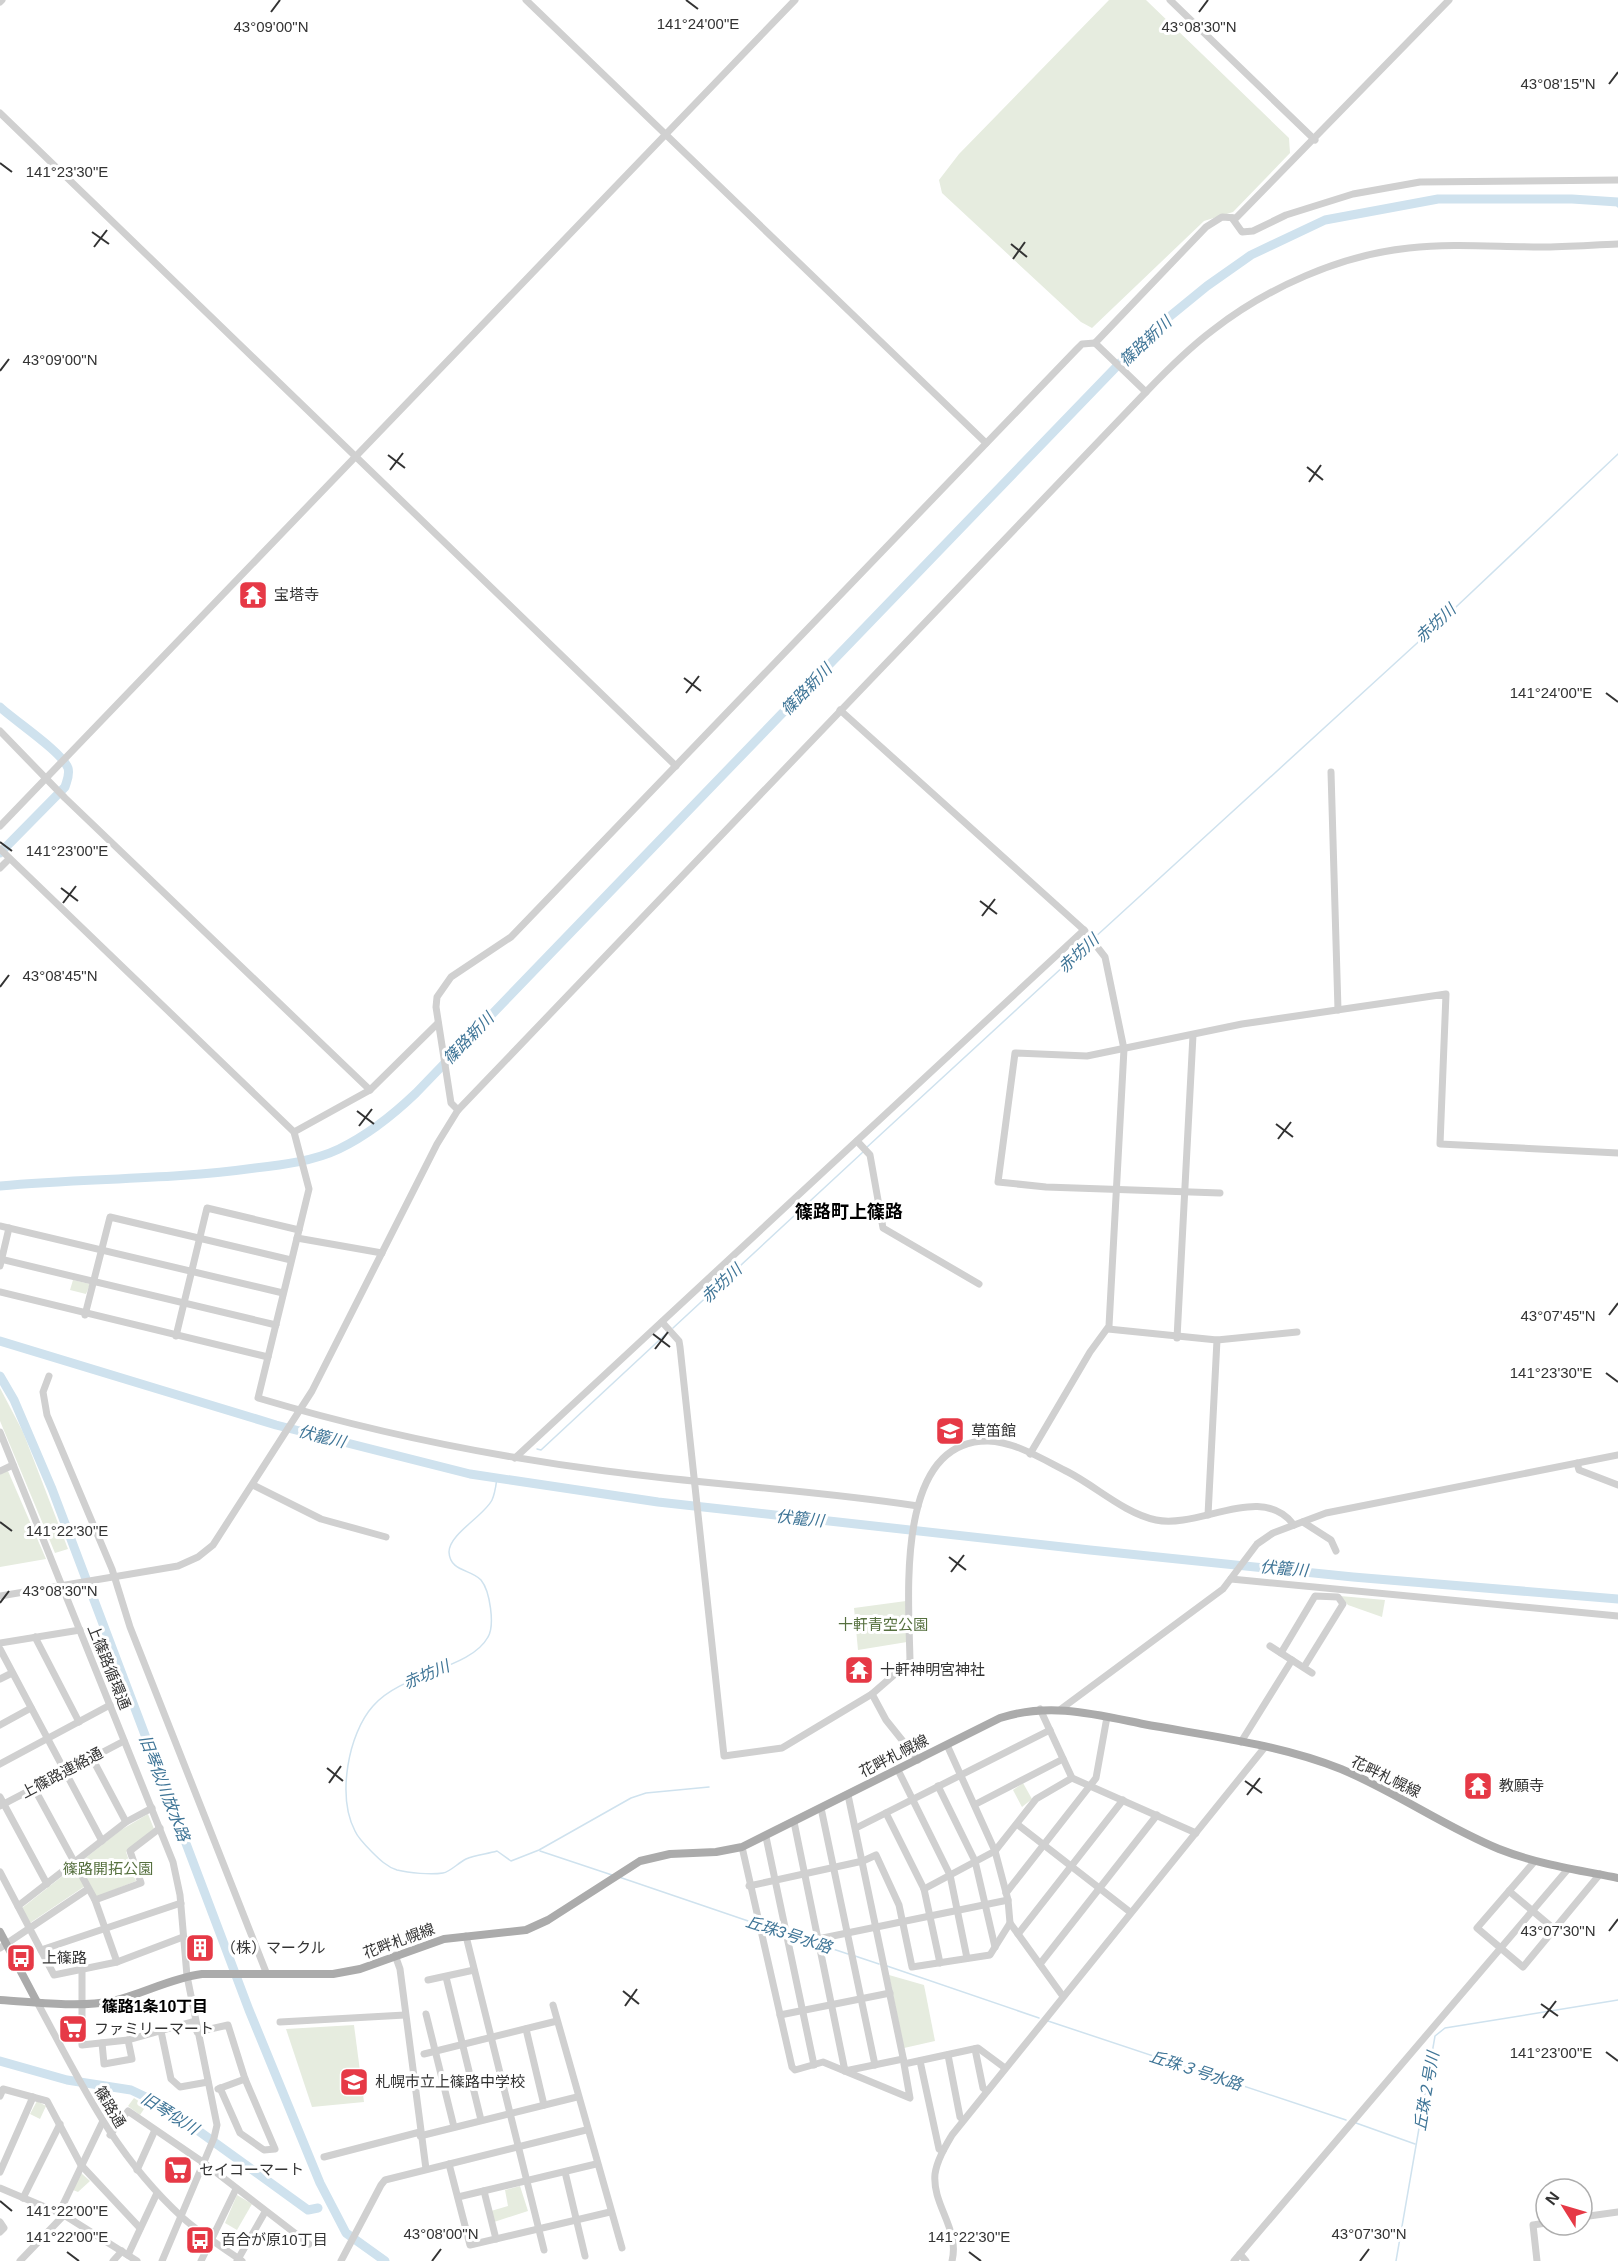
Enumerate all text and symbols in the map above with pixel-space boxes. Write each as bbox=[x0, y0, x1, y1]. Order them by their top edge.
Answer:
text: 141°24'00"E bbox=[657, 15, 739, 32]
text: 43°09'00"N bbox=[233, 18, 309, 35]
text: 43°08'30"N bbox=[1161, 18, 1237, 35]
text: 43°08'15"N bbox=[1520, 75, 1596, 92]
text: 141°23'30"E bbox=[26, 163, 108, 180]
water label: 篠路新川 bbox=[1116, 312, 1176, 369]
text: 43°09'00"N bbox=[22, 351, 98, 368]
temple icon: 宝塔寺 bbox=[237, 579, 269, 611]
place label: 宝塔寺 bbox=[274, 586, 319, 603]
water label: 赤坊川 bbox=[1412, 599, 1460, 646]
water label: 篠路新川 bbox=[778, 659, 836, 718]
text: 141°24'00"E bbox=[1510, 684, 1592, 701]
text: 141°23'00"E bbox=[26, 842, 108, 859]
water label: 赤坊川 bbox=[1055, 929, 1103, 976]
text: 43°08'45"N bbox=[22, 967, 98, 984]
water label: 篠路新川 bbox=[440, 1008, 498, 1067]
district label: 篠路町上篠路 bbox=[795, 1202, 903, 1222]
water label: 赤坊川 bbox=[698, 1259, 746, 1306]
text: 43°07'45"N bbox=[1520, 1307, 1596, 1324]
text: 141°23'30"E bbox=[1510, 1364, 1592, 1381]
school or university icon: 草笛館 bbox=[934, 1415, 966, 1447]
water label: 伏籠川 bbox=[297, 1422, 349, 1451]
place label: 草笛館 bbox=[971, 1422, 1016, 1439]
water label: 伏籠川 bbox=[775, 1508, 827, 1530]
text: 141°22'30"E bbox=[26, 1522, 108, 1539]
water label: 伏籠川 bbox=[1259, 1558, 1311, 1579]
text: 43°08'30"N bbox=[22, 1582, 98, 1599]
park label: 十軒青空公園 bbox=[838, 1616, 928, 1633]
street label: 上篠路循環通 bbox=[85, 1622, 134, 1712]
temple icon: 十軒神明宮神社 bbox=[843, 1654, 875, 1686]
water label: 赤坊川 bbox=[401, 1656, 453, 1692]
place label: 十軒神明宮神社 bbox=[880, 1661, 985, 1678]
street label: 花畔札幌線 bbox=[856, 1731, 931, 1780]
water label: 旧琴似川放水路 bbox=[137, 1733, 193, 1845]
street label: 上篠路連絡通 bbox=[18, 1744, 105, 1801]
street label: 花畔札幌線 bbox=[1349, 1752, 1424, 1801]
temple icon: 教願寺 bbox=[1462, 1770, 1494, 1802]
place label: 教願寺 bbox=[1499, 1777, 1544, 1794]
park label: 篠路開拓公園 bbox=[63, 1860, 153, 1877]
water label: 丘珠3号水路 bbox=[744, 1913, 836, 1957]
street label: 花畔札幌線 bbox=[361, 1920, 437, 1961]
text: 43°07'30"N bbox=[1520, 1922, 1596, 1939]
building icon: （株）マークル bbox=[184, 1932, 216, 1964]
place label: （株）マークル bbox=[221, 1939, 326, 1956]
bus stop icon: 上篠路 bbox=[5, 1942, 37, 1974]
place label: 上篠路 bbox=[42, 1949, 87, 1966]
district label: 篠路1条10丁目 bbox=[102, 1998, 208, 2015]
supermarket icon: ファミリーマート bbox=[57, 2013, 89, 2045]
place label: ファミリーマート bbox=[94, 2020, 214, 2037]
text: 141°23'00"E bbox=[1510, 2044, 1592, 2061]
water label: 丘珠３号水路 bbox=[1148, 2048, 1246, 2094]
water label: 丘珠２号川 bbox=[1411, 2048, 1442, 2132]
school or university icon: 札幌市立上篠路中学校 bbox=[338, 2066, 370, 2098]
place label: 札幌市立上篠路中学校 bbox=[375, 2073, 525, 2090]
street label: 篠路通 bbox=[92, 2083, 129, 2130]
water label: 旧琴似川 bbox=[138, 2089, 203, 2139]
supermarket icon: セイコーマート bbox=[162, 2154, 194, 2186]
place label: セイコーマート bbox=[199, 2161, 304, 2178]
north arrow bbox=[1534, 2177, 1594, 2237]
text: N bbox=[1542, 2189, 1563, 2208]
text: 141°22'00"E bbox=[26, 2202, 108, 2219]
bus stop icon: 百合が原10丁目 bbox=[184, 2224, 216, 2256]
text: 43°08'00"N bbox=[403, 2225, 479, 2242]
text: 43°07'30"N bbox=[1331, 2225, 1407, 2242]
text: 141°22'00"E bbox=[26, 2228, 108, 2245]
text: 141°22'30"E bbox=[928, 2228, 1010, 2245]
place label: 百合が原10丁目 bbox=[221, 2231, 328, 2248]

